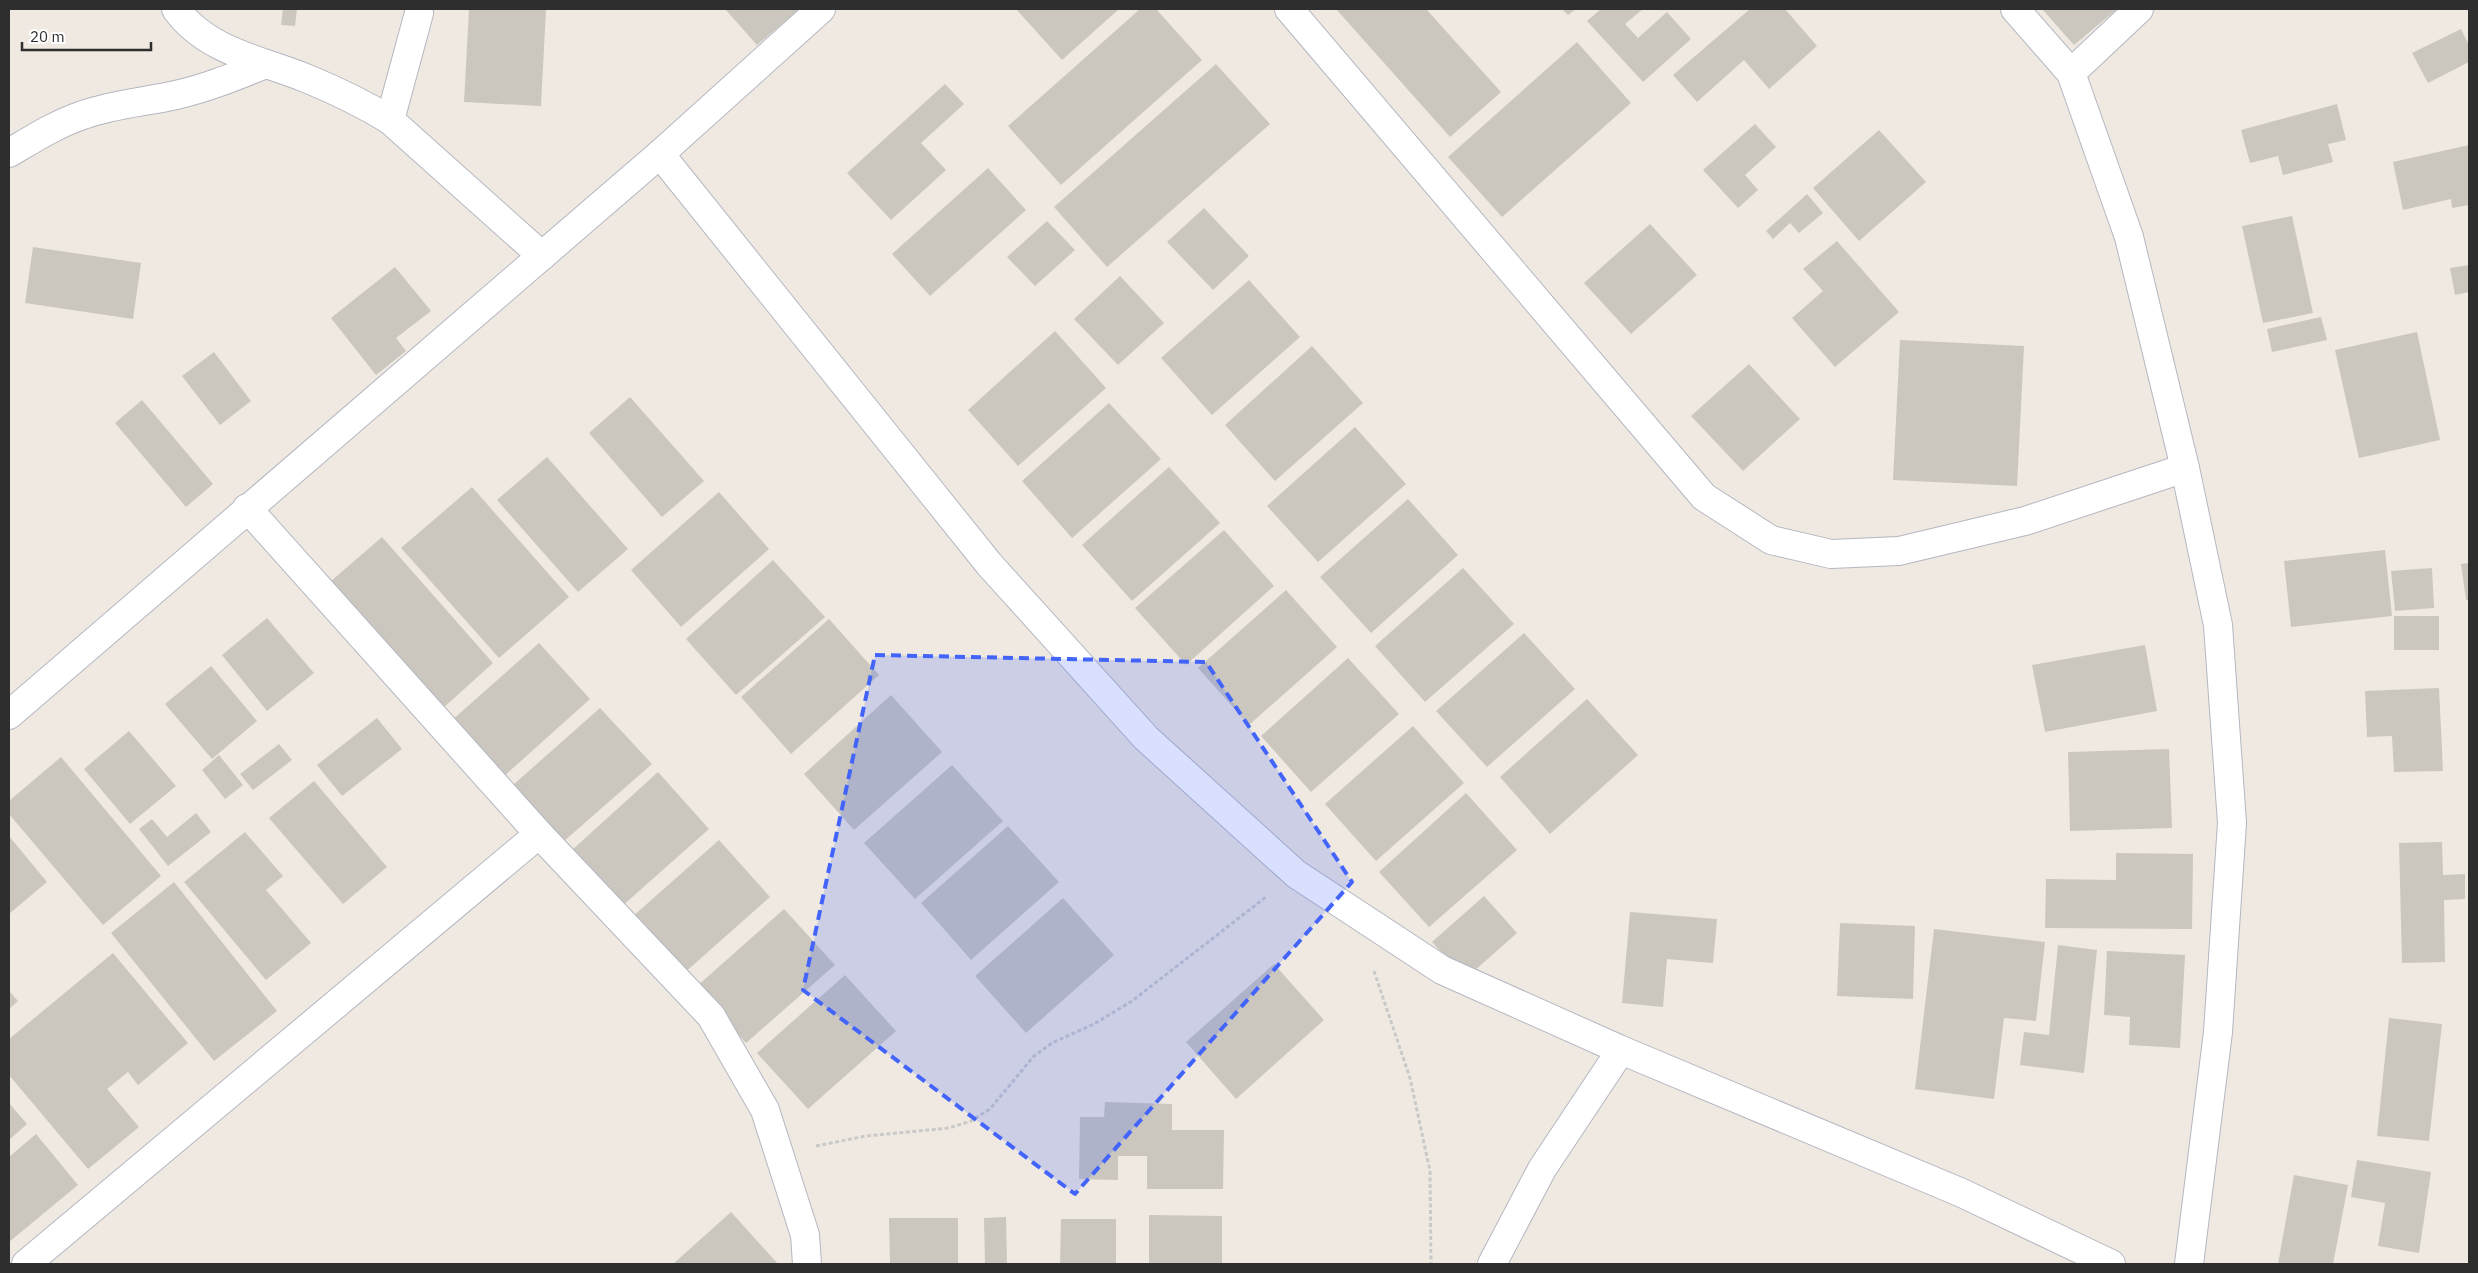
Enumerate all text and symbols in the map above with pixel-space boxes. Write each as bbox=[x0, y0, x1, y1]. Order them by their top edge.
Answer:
scale bar bbox=[22, 20, 151, 52]
text: 20 m bbox=[30, 27, 65, 46]

